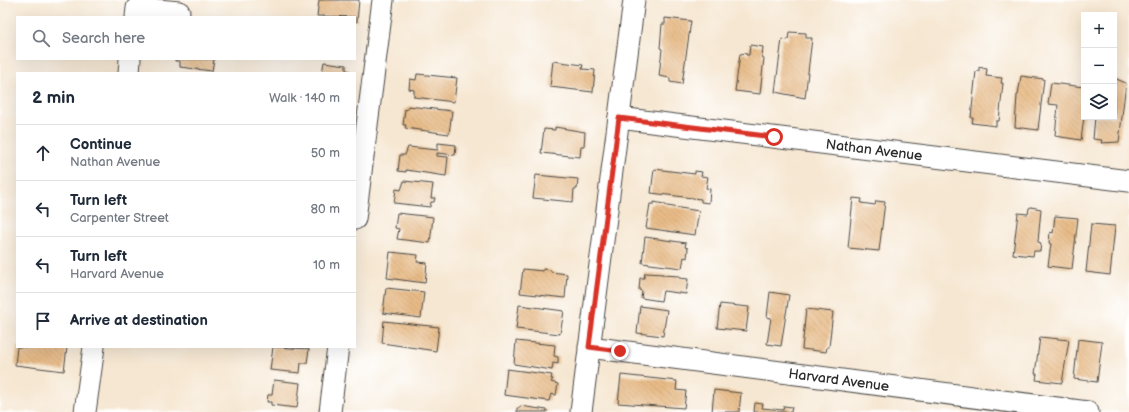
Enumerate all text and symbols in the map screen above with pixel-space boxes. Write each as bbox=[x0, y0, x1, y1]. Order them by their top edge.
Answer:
map controls bbox=[1081, 12, 1117, 120]
button: + bbox=[1081, 12, 1117, 48]
search box bbox=[16, 16, 356, 60]
icon: search bbox=[30, 27, 52, 49]
text: Search here bbox=[62, 29, 145, 48]
button: − bbox=[1081, 48, 1117, 84]
button: layers bbox=[1081, 84, 1117, 120]
text: 2 min bbox=[32, 88, 75, 108]
text: Walk · 140 m bbox=[269, 90, 340, 106]
route start bbox=[765, 128, 783, 146]
text: Continue bbox=[70, 135, 132, 154]
street label: Nathan Avenue bbox=[825, 136, 923, 164]
icon: ahead bbox=[32, 142, 54, 164]
text: 50 m bbox=[311, 145, 340, 161]
text: Nathan Avenue bbox=[70, 154, 160, 170]
text: Turn left bbox=[70, 191, 127, 210]
icon: left bbox=[32, 198, 54, 220]
text: 80 m bbox=[311, 201, 340, 217]
text: Carpenter Street bbox=[70, 210, 169, 226]
text: Turn left bbox=[70, 247, 127, 266]
icon: left bbox=[32, 254, 54, 276]
text: 10 m bbox=[313, 257, 340, 273]
text: Harvard Avenue bbox=[70, 266, 164, 282]
icon: arrive bbox=[32, 310, 54, 332]
text: Arrive at destination bbox=[70, 311, 208, 330]
route end bbox=[611, 342, 629, 360]
street label: Harvard Avenue bbox=[787, 365, 890, 395]

